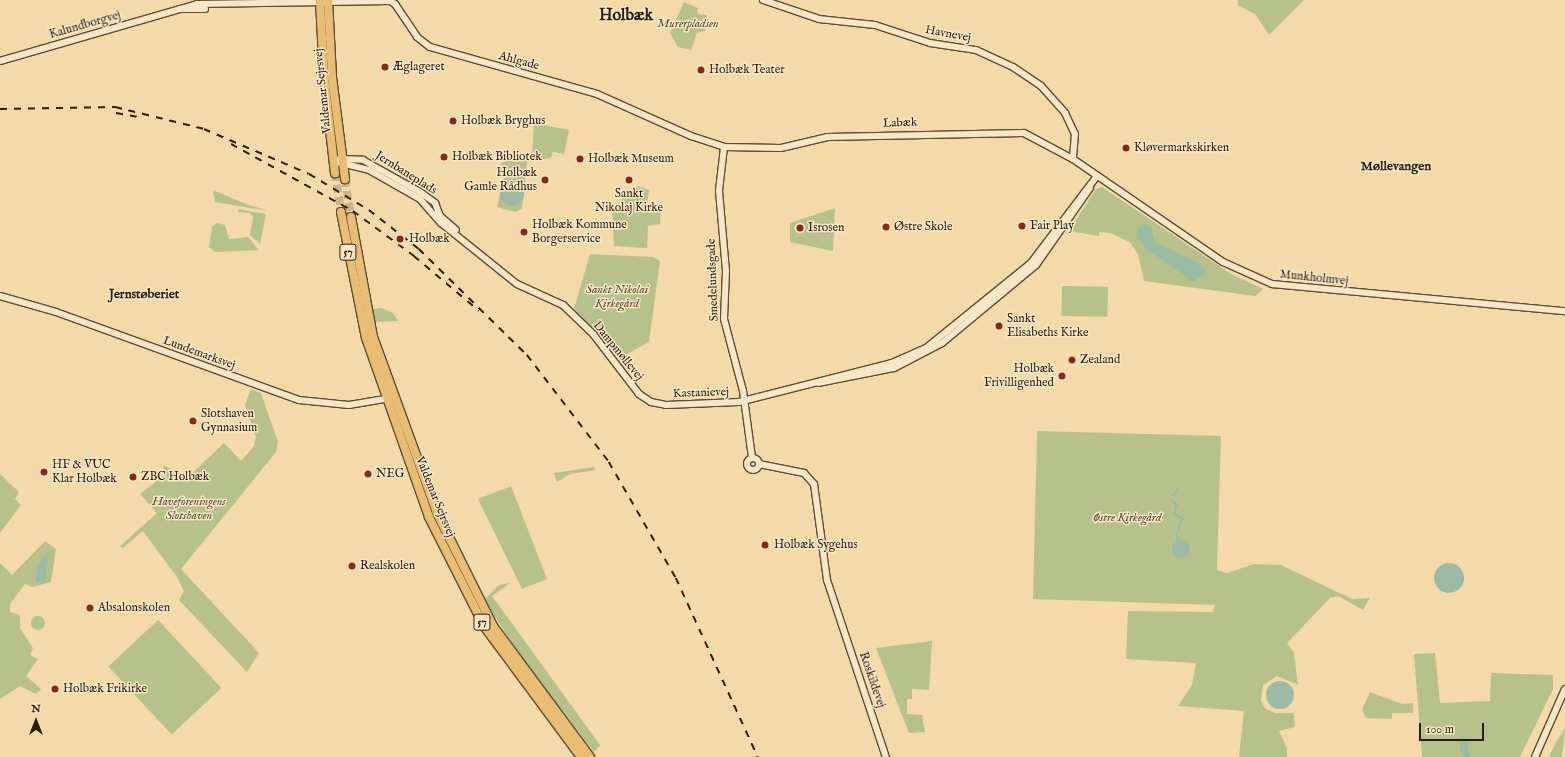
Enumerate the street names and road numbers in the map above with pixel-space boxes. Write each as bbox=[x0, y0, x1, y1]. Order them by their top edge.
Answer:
street label: Kalundborgvej bbox=[48, 8, 122, 42]
street label: Havnevej bbox=[924, 23, 972, 45]
street label: Valdemar Sejrsvej bbox=[311, 48, 335, 134]
street label: Ahlgade bbox=[497, 49, 541, 73]
street label: Labæk bbox=[883, 115, 917, 131]
street label: Jernbaneplads bbox=[373, 148, 439, 198]
street label: Smedelundsgade bbox=[704, 238, 722, 322]
road number: 57 bbox=[339, 243, 357, 261]
street label: Munkholmvej bbox=[1279, 267, 1349, 289]
street label: Dampmøllevej bbox=[590, 319, 646, 383]
street label: Lundemarksvej bbox=[161, 333, 237, 373]
street label: Kastanievej bbox=[673, 385, 729, 401]
street label: Valdemar Sejrsvej bbox=[412, 455, 458, 539]
road number: 57 bbox=[473, 613, 491, 631]
street label: Roskildevej bbox=[856, 650, 888, 710]

